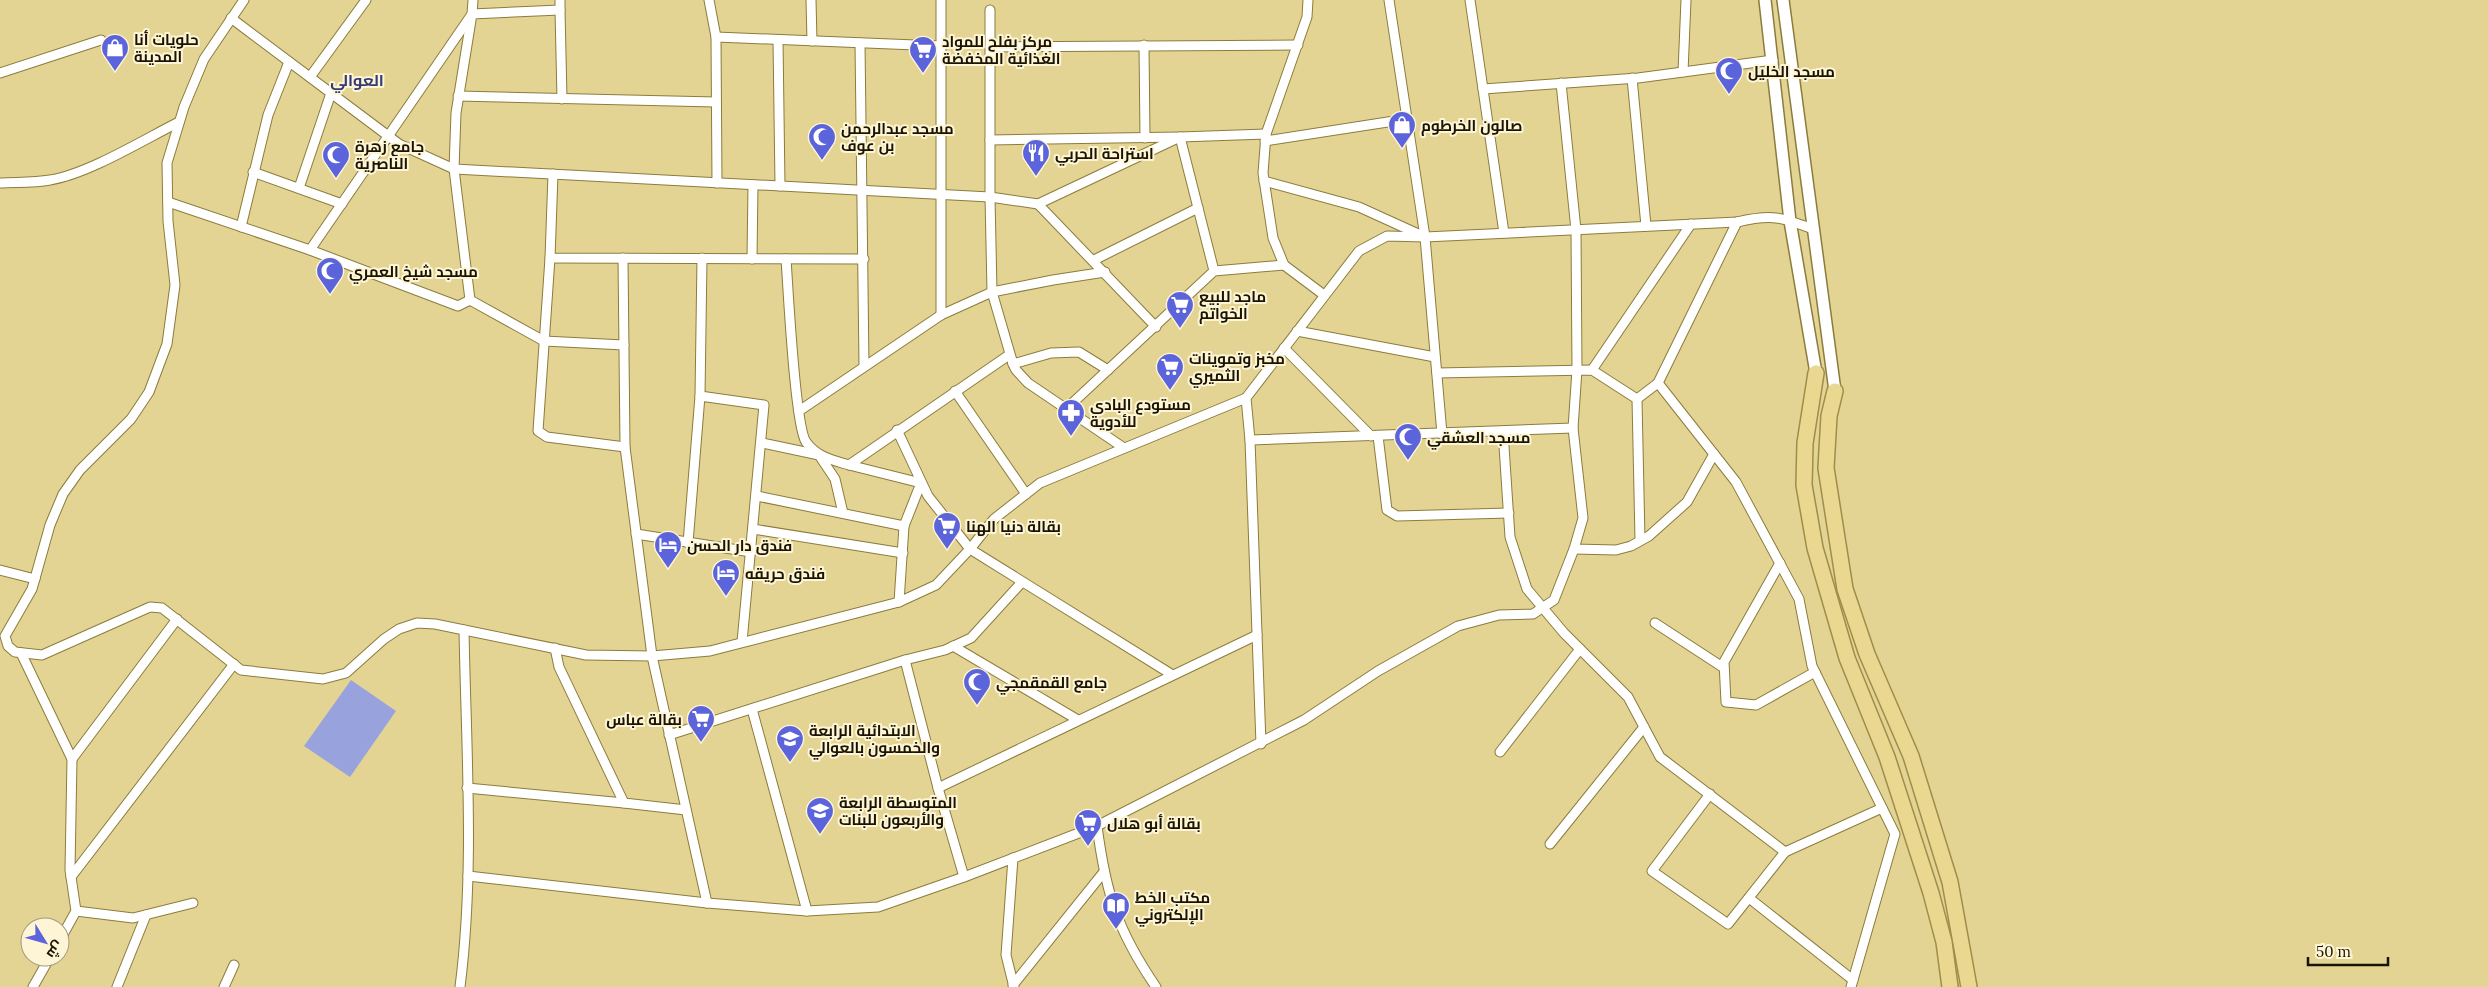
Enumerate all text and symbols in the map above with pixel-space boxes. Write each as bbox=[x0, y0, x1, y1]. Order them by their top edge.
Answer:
place label: حلويات أنا المدينة bbox=[134, 30, 199, 66]
place label: مركز بفلح للمواد الغذائية المخفضة bbox=[942, 32, 1060, 68]
shop icon: حلويات أنا المدينة bbox=[100, 33, 130, 72]
supermarket icon: مركز بفلح للمواد الغذائية المخفضة bbox=[908, 35, 938, 74]
mosque icon: مسجد الخليل bbox=[1714, 56, 1744, 95]
place label: مسجد الخليل bbox=[1748, 62, 1835, 81]
district label: العوالي bbox=[330, 70, 384, 93]
shop icon: صالون الخرطوم bbox=[1387, 110, 1417, 149]
place label: صالون الخرطوم bbox=[1421, 116, 1523, 136]
place label: مسجد عبدالرحمن بن عوف bbox=[841, 119, 954, 155]
mosque icon: مسجد عبدالرحمن بن عوف bbox=[807, 122, 837, 161]
place label: جامع زهرة الناصرية bbox=[355, 137, 424, 173]
restaurant icon: استراحة الحربي bbox=[1021, 138, 1051, 177]
mosque icon: جامع زهرة الناصرية bbox=[321, 140, 351, 179]
place label: استراحة الحربي bbox=[1055, 144, 1154, 166]
mosque icon: مسجد شيخ العمري bbox=[315, 256, 345, 295]
place label: مسجد شيخ العمري bbox=[349, 262, 478, 284]
place label: ماجد للبيع الخواتم bbox=[1199, 287, 1266, 324]
supermarket icon: ماجد للبيع الخواتم bbox=[1165, 290, 1195, 329]
place label: مخبز وتموينات الثميري bbox=[1189, 349, 1285, 388]
supermarket icon: مخبز وتموينات الثميري bbox=[1155, 352, 1185, 391]
place label: مستودع البادى للأدوية bbox=[1090, 395, 1191, 431]
pharmacy icon: مستودع البادى للأدوية bbox=[1056, 398, 1086, 437]
mosque icon: مسجد العشقي bbox=[1393, 422, 1423, 461]
place label: مسجد العشقي bbox=[1427, 428, 1530, 450]
supermarket icon: بقالة دنيا الهنا bbox=[932, 511, 962, 550]
place label: بقالة دنيا الهنا bbox=[966, 517, 1061, 536]
hotel icon: فندق دار الحسن bbox=[653, 530, 683, 569]
place label: فندق دار الحسن bbox=[687, 536, 792, 555]
hotel icon: فندق حريقه bbox=[711, 558, 741, 597]
place label: فندق حريقه bbox=[745, 564, 825, 583]
mosque icon: جامع القمقمجي bbox=[962, 667, 992, 706]
place label: جامع القمقمجي bbox=[996, 673, 1107, 695]
supermarket icon: بقالة عباس bbox=[686, 704, 716, 743]
place label: بقالة عباس bbox=[606, 710, 682, 729]
place label: الابتدائية الرابعة والخمسون بالعوالي bbox=[809, 721, 940, 760]
school or university icon: الابتدائية الرابعة والخمسون بالعوالي bbox=[775, 724, 805, 763]
place label: المتوسطة الرابعة والأربعون للبنات bbox=[839, 793, 957, 829]
school or university icon: المتوسطة الرابعة والأربعون للبنات bbox=[805, 796, 835, 835]
supermarket icon: بقالة أبو هلال bbox=[1073, 808, 1103, 847]
place label: بقالة أبو هلال bbox=[1107, 814, 1201, 833]
place label: مكتب الخط الإلكتروني bbox=[1135, 888, 1210, 927]
library icon: مكتب الخط الإلكتروني bbox=[1101, 891, 1131, 930]
north arrow bbox=[20, 917, 70, 967]
scale bar bbox=[2308, 934, 2388, 966]
text: ش bbox=[43, 937, 68, 962]
text: 50 m bbox=[2316, 942, 2351, 961]

